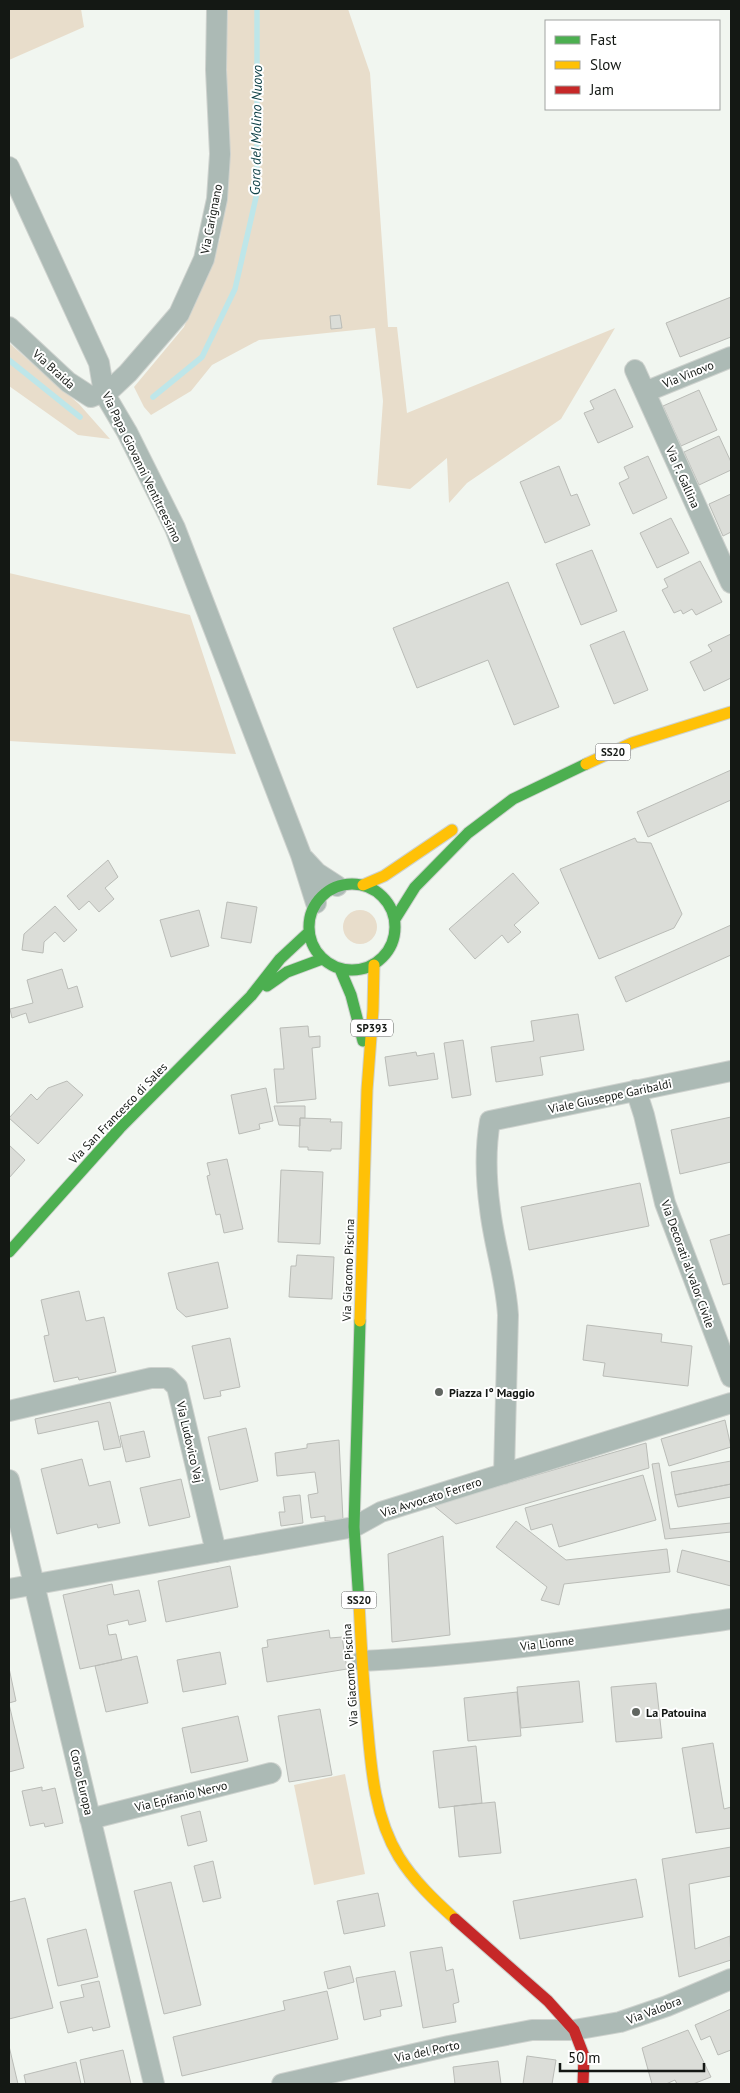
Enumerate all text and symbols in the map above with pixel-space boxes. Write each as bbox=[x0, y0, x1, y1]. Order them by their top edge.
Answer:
legend bbox=[545, 20, 720, 110]
text: Fast bbox=[590, 30, 617, 49]
text: Slow bbox=[590, 55, 621, 74]
water label: Gora del Molino Nuovo bbox=[246, 65, 266, 195]
text: Jam bbox=[589, 80, 614, 99]
street label: Via Carignano bbox=[197, 183, 225, 256]
street label: Via Braida bbox=[29, 345, 78, 392]
street label: Via Vinovo bbox=[659, 357, 716, 391]
street label: Via Papa Giovanni Ventitreesimo bbox=[99, 388, 185, 545]
street label: Via F. Gallina bbox=[662, 443, 703, 510]
road number: SS20 bbox=[596, 744, 630, 760]
road number: SP393 bbox=[351, 1020, 393, 1036]
street label: Via San Francesco di Sales bbox=[65, 1059, 170, 1167]
street label: Viale Giuseppe Garibaldi bbox=[546, 1076, 673, 1117]
street label: Via Decorati al valor Civile bbox=[657, 1197, 718, 1330]
street label: Via Giacomo Piscina bbox=[339, 1218, 357, 1323]
place label: Piazza I° Maggio bbox=[449, 1385, 535, 1400]
marker: Piazza I° Maggio bbox=[433, 1386, 445, 1398]
street label: Via Ludovico Vaj bbox=[173, 1399, 207, 1484]
street label: Via Avvocato Ferrero bbox=[378, 1474, 483, 1521]
road number: SS20 bbox=[342, 1592, 376, 1608]
street label: Via Giacomo Piscina bbox=[339, 1623, 361, 1728]
street label: Via Lionne bbox=[518, 1632, 575, 1654]
place label: La Patouina bbox=[646, 1705, 706, 1720]
marker: La Patouina bbox=[630, 1706, 642, 1718]
street label: Corso Europa bbox=[67, 1747, 97, 1817]
street label: Via Epifanio Nervo bbox=[132, 1777, 229, 1815]
street label: Via Valobra bbox=[624, 1993, 684, 2028]
street label: Via del Porto bbox=[392, 2037, 461, 2065]
scale bar bbox=[560, 2040, 704, 2072]
text: 50 m bbox=[568, 2048, 601, 2067]

